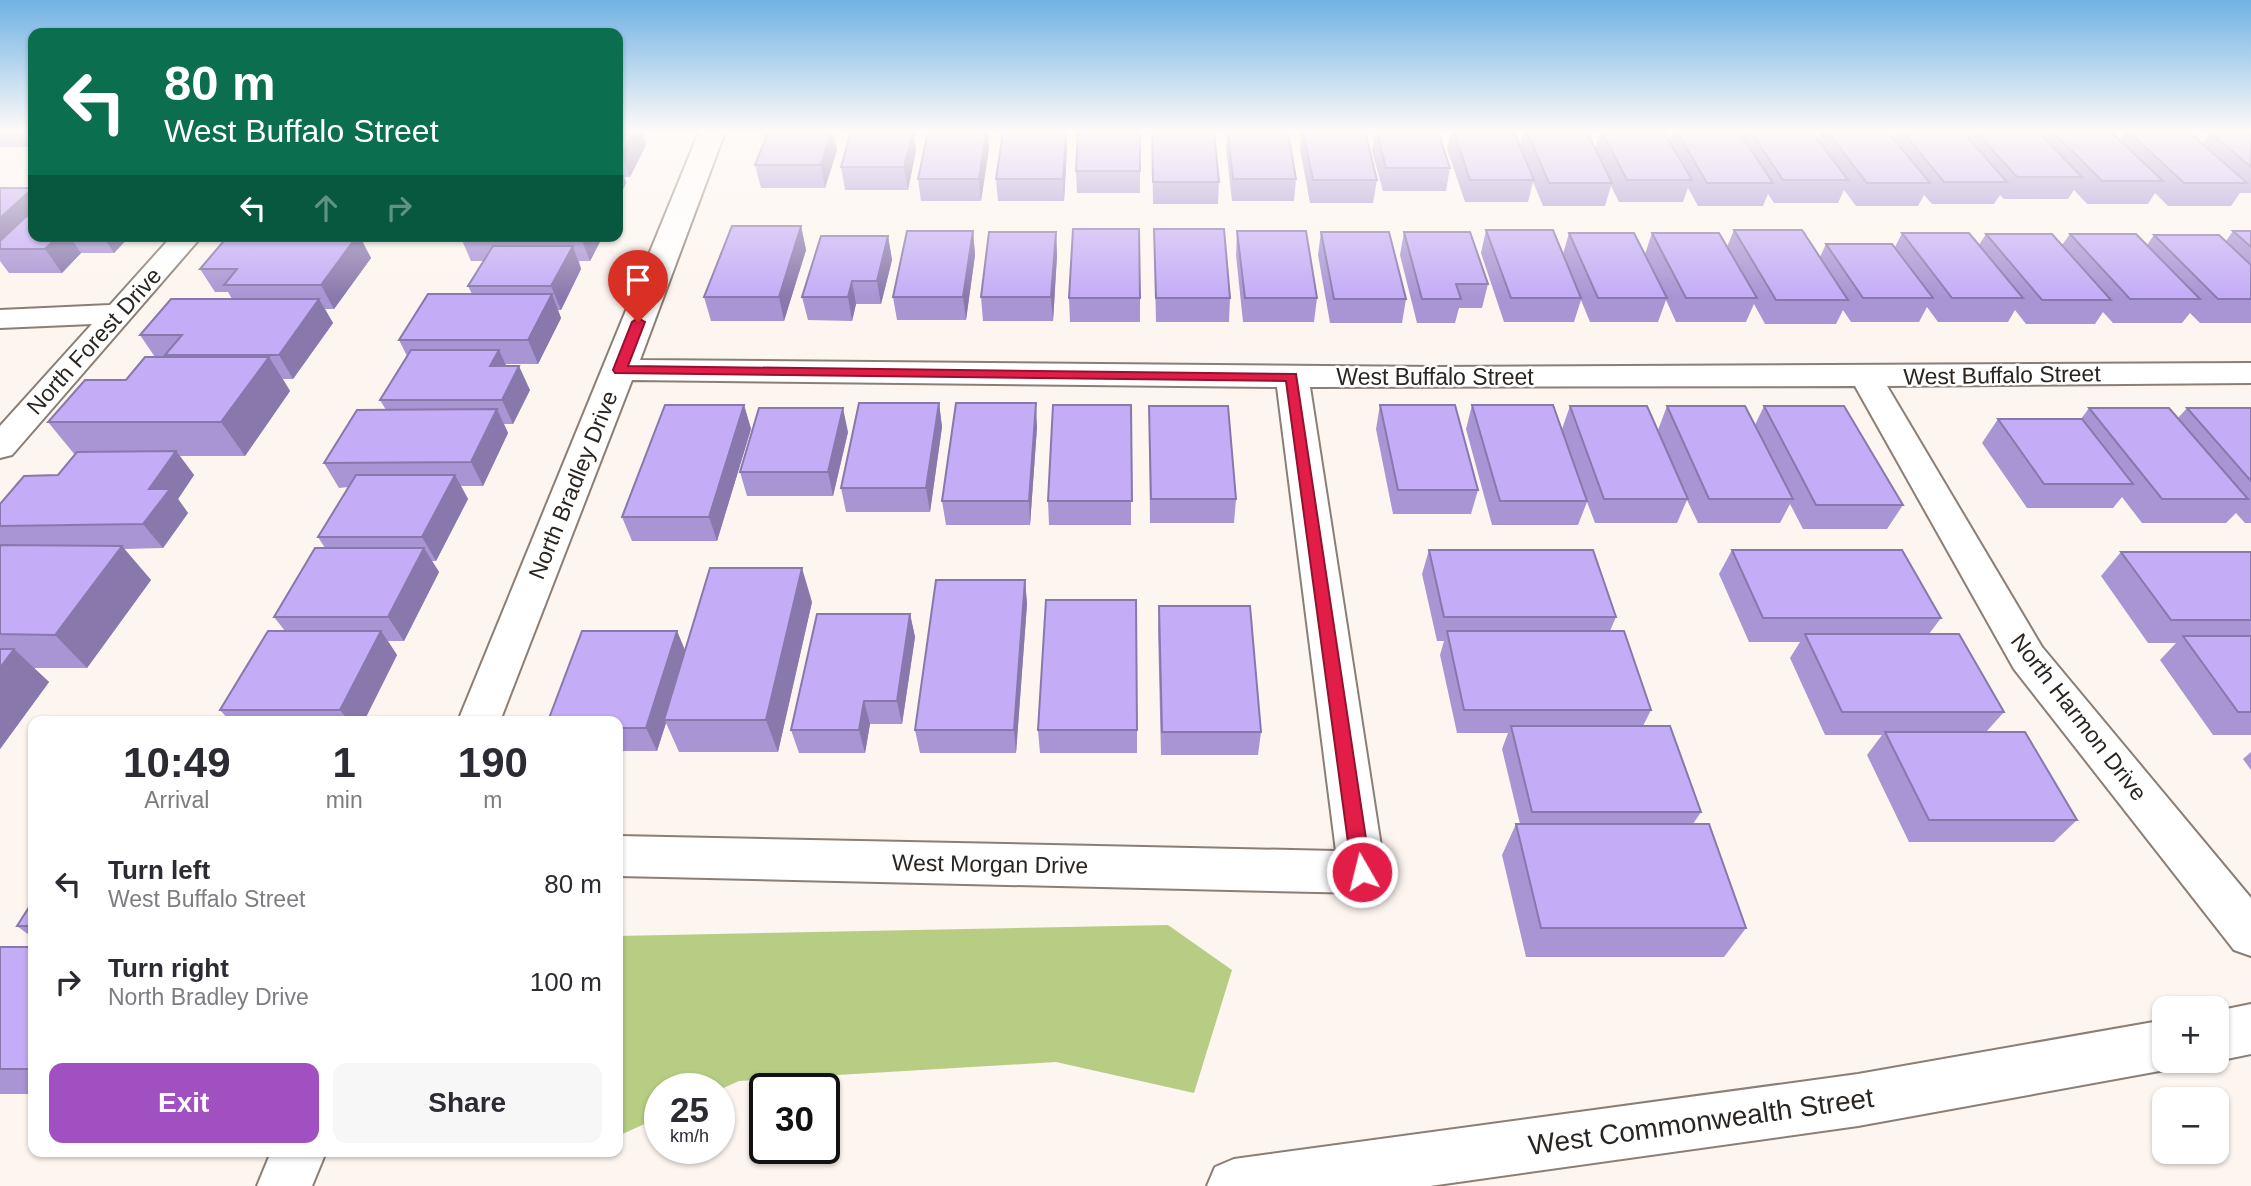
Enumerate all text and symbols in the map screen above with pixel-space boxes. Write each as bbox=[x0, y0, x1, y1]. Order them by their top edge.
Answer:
icon: left bbox=[49, 56, 140, 147]
text: 80 m bbox=[164, 56, 276, 110]
text: West Buffalo Street bbox=[164, 113, 439, 149]
icon: left bbox=[234, 189, 272, 227]
icon: ahead bbox=[307, 189, 345, 227]
icon: right bbox=[380, 189, 418, 227]
pin bbox=[608, 250, 668, 322]
icon: arrive bbox=[619, 261, 657, 299]
street label: North Forest Drive bbox=[21, 262, 167, 420]
street label: West Buffalo Street bbox=[1903, 360, 2101, 390]
street label: West Buffalo Street bbox=[1336, 364, 1534, 390]
street label: North Bradley Drive bbox=[523, 387, 623, 583]
street label: North Harmon Drive bbox=[2006, 628, 2152, 806]
text: 10:49 bbox=[123, 739, 231, 786]
text: 1 bbox=[332, 739, 356, 786]
text: 190 bbox=[458, 739, 528, 786]
text: Arrival bbox=[144, 787, 209, 813]
text: min bbox=[326, 787, 363, 813]
text: m bbox=[483, 787, 502, 813]
position arrow bbox=[1325, 835, 1399, 909]
street label: West Morgan Drive bbox=[892, 849, 1088, 879]
text: Turn left bbox=[108, 855, 210, 885]
icon: left bbox=[49, 865, 87, 903]
text: 80 m bbox=[544, 869, 602, 899]
text: West Buffalo Street bbox=[108, 886, 305, 912]
text: Turn right bbox=[108, 953, 229, 983]
icon: right bbox=[49, 963, 87, 1001]
text: 100 m bbox=[530, 967, 602, 997]
text: North Bradley Drive bbox=[108, 984, 309, 1010]
map controls bbox=[2152, 996, 2229, 1164]
button: + bbox=[2152, 996, 2229, 1073]
button: Exit bbox=[49, 1063, 319, 1143]
button: Share bbox=[333, 1063, 602, 1143]
speed limit sign: 30 bbox=[749, 1073, 840, 1164]
street label: West Commonwealth Street bbox=[1527, 1082, 1876, 1161]
button: − bbox=[2152, 1087, 2229, 1164]
text: 25 bbox=[670, 1090, 709, 1129]
text: km/h bbox=[670, 1126, 709, 1146]

